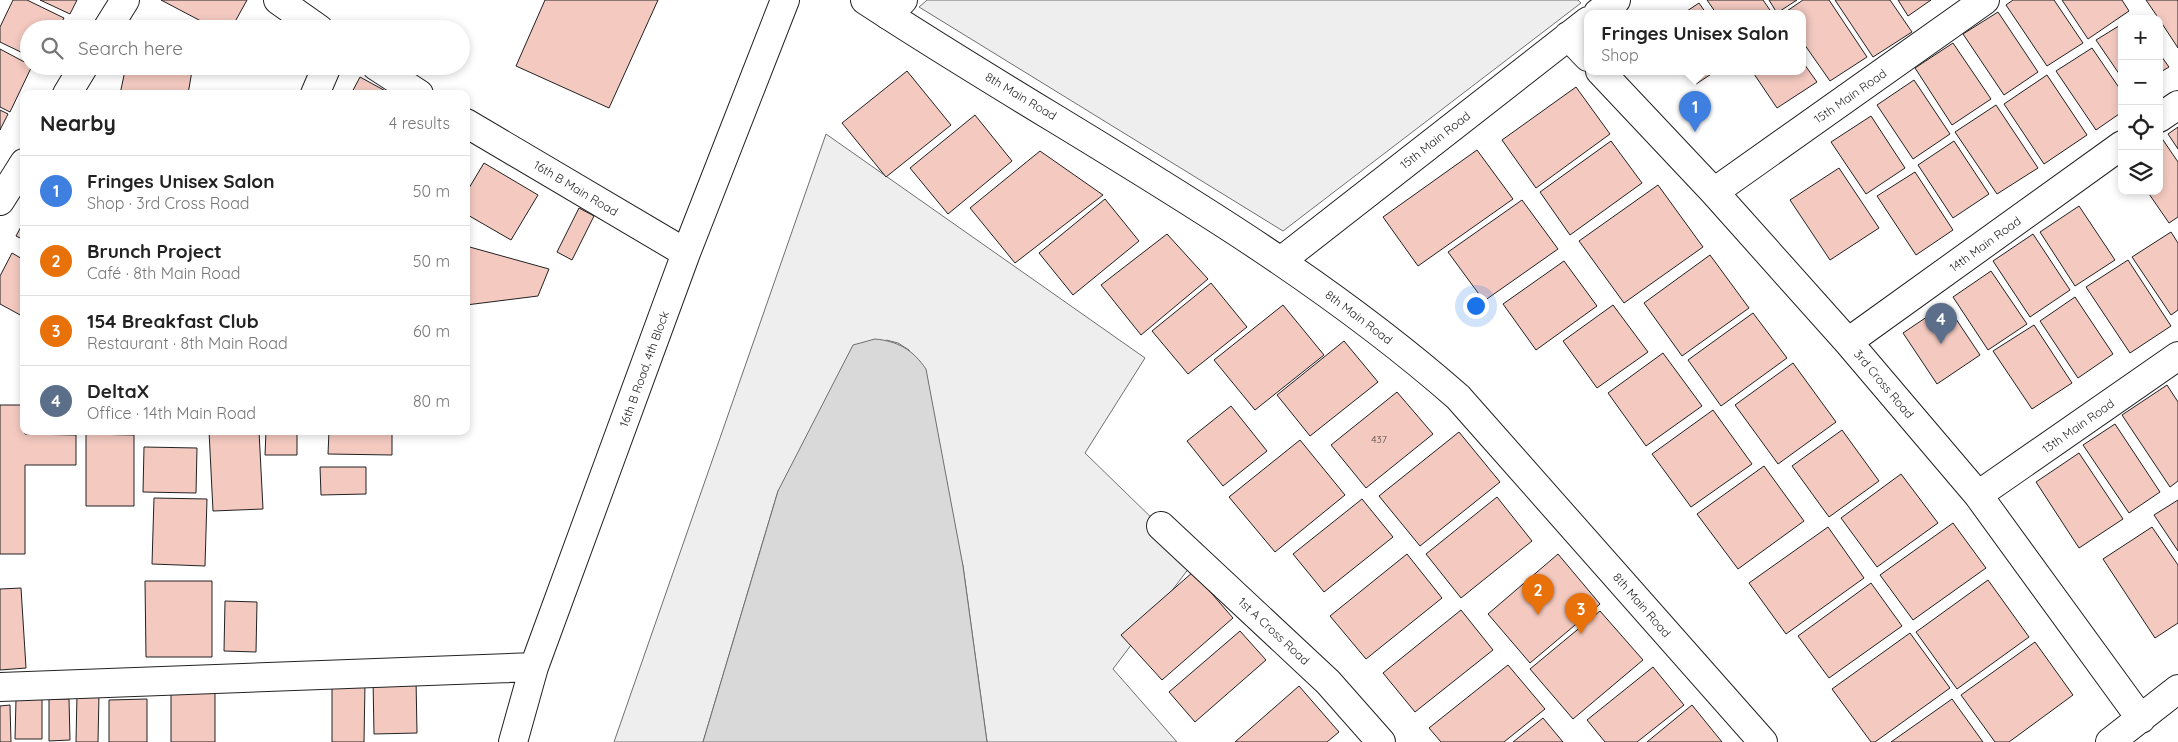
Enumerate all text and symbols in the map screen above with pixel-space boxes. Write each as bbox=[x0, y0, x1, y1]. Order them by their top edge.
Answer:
popup bbox=[1584, 10, 1806, 75]
map controls bbox=[2118, 15, 2163, 195]
button: + bbox=[2118, 15, 2163, 60]
search box bbox=[20, 20, 470, 75]
text: Fringes Unisex Salon bbox=[1601, 21, 1789, 45]
icon: search bbox=[38, 34, 66, 62]
text: Search here bbox=[78, 36, 183, 60]
text: Shop bbox=[1601, 45, 1639, 65]
button: − bbox=[2118, 60, 2163, 105]
street label: 15th Main Road bbox=[1811, 66, 1889, 126]
street label: 8th Main Road bbox=[983, 69, 1059, 123]
pin: 1 bbox=[1679, 91, 1711, 132]
button: locate bbox=[2118, 105, 2163, 150]
street label: 15th Main Road bbox=[1397, 108, 1473, 172]
text: Nearby bbox=[40, 110, 116, 136]
text: 4 results bbox=[389, 113, 450, 133]
button: layers bbox=[2118, 150, 2163, 195]
street label: 16th B Main Road bbox=[531, 157, 621, 219]
text: Fringes Unisex Salon bbox=[87, 169, 275, 193]
text: 1 bbox=[53, 181, 59, 201]
text: 50 m bbox=[413, 181, 450, 201]
text: Shop · 3rd Cross Road bbox=[87, 193, 250, 213]
street label: 14th Main Road bbox=[1946, 213, 2024, 275]
text: Brunch Project bbox=[87, 239, 222, 263]
text: 2 bbox=[51, 251, 61, 271]
text: 50 m bbox=[413, 251, 450, 271]
text: Café · 8th Main Road bbox=[87, 263, 240, 283]
street label: 8th Main Road bbox=[1322, 287, 1396, 347]
your location bbox=[1463, 293, 1489, 319]
pin: 4 bbox=[1925, 303, 1957, 344]
text: 154 Breakfast Club bbox=[87, 309, 259, 333]
street label: 16th B Road, 4th Block bbox=[616, 309, 672, 429]
text: 3 bbox=[52, 321, 60, 341]
text: 60 m bbox=[413, 321, 450, 341]
text: Restaurant · 8th Main Road bbox=[87, 333, 288, 353]
street label: 3rd Cross Road bbox=[1851, 347, 1917, 421]
text: DeltaX bbox=[87, 379, 149, 403]
text: 4 bbox=[51, 391, 61, 411]
text: 80 m bbox=[413, 391, 450, 411]
street label: 13th Main Road bbox=[2039, 396, 2117, 456]
text: Office · 14th Main Road bbox=[87, 403, 256, 423]
house number: 437 bbox=[1371, 433, 1387, 446]
street label: 8th Main Road bbox=[1610, 570, 1674, 640]
pin: 2 bbox=[1522, 574, 1554, 615]
pin: 3 bbox=[1565, 593, 1597, 634]
street label: 1st A Cross Road bbox=[1235, 594, 1313, 668]

